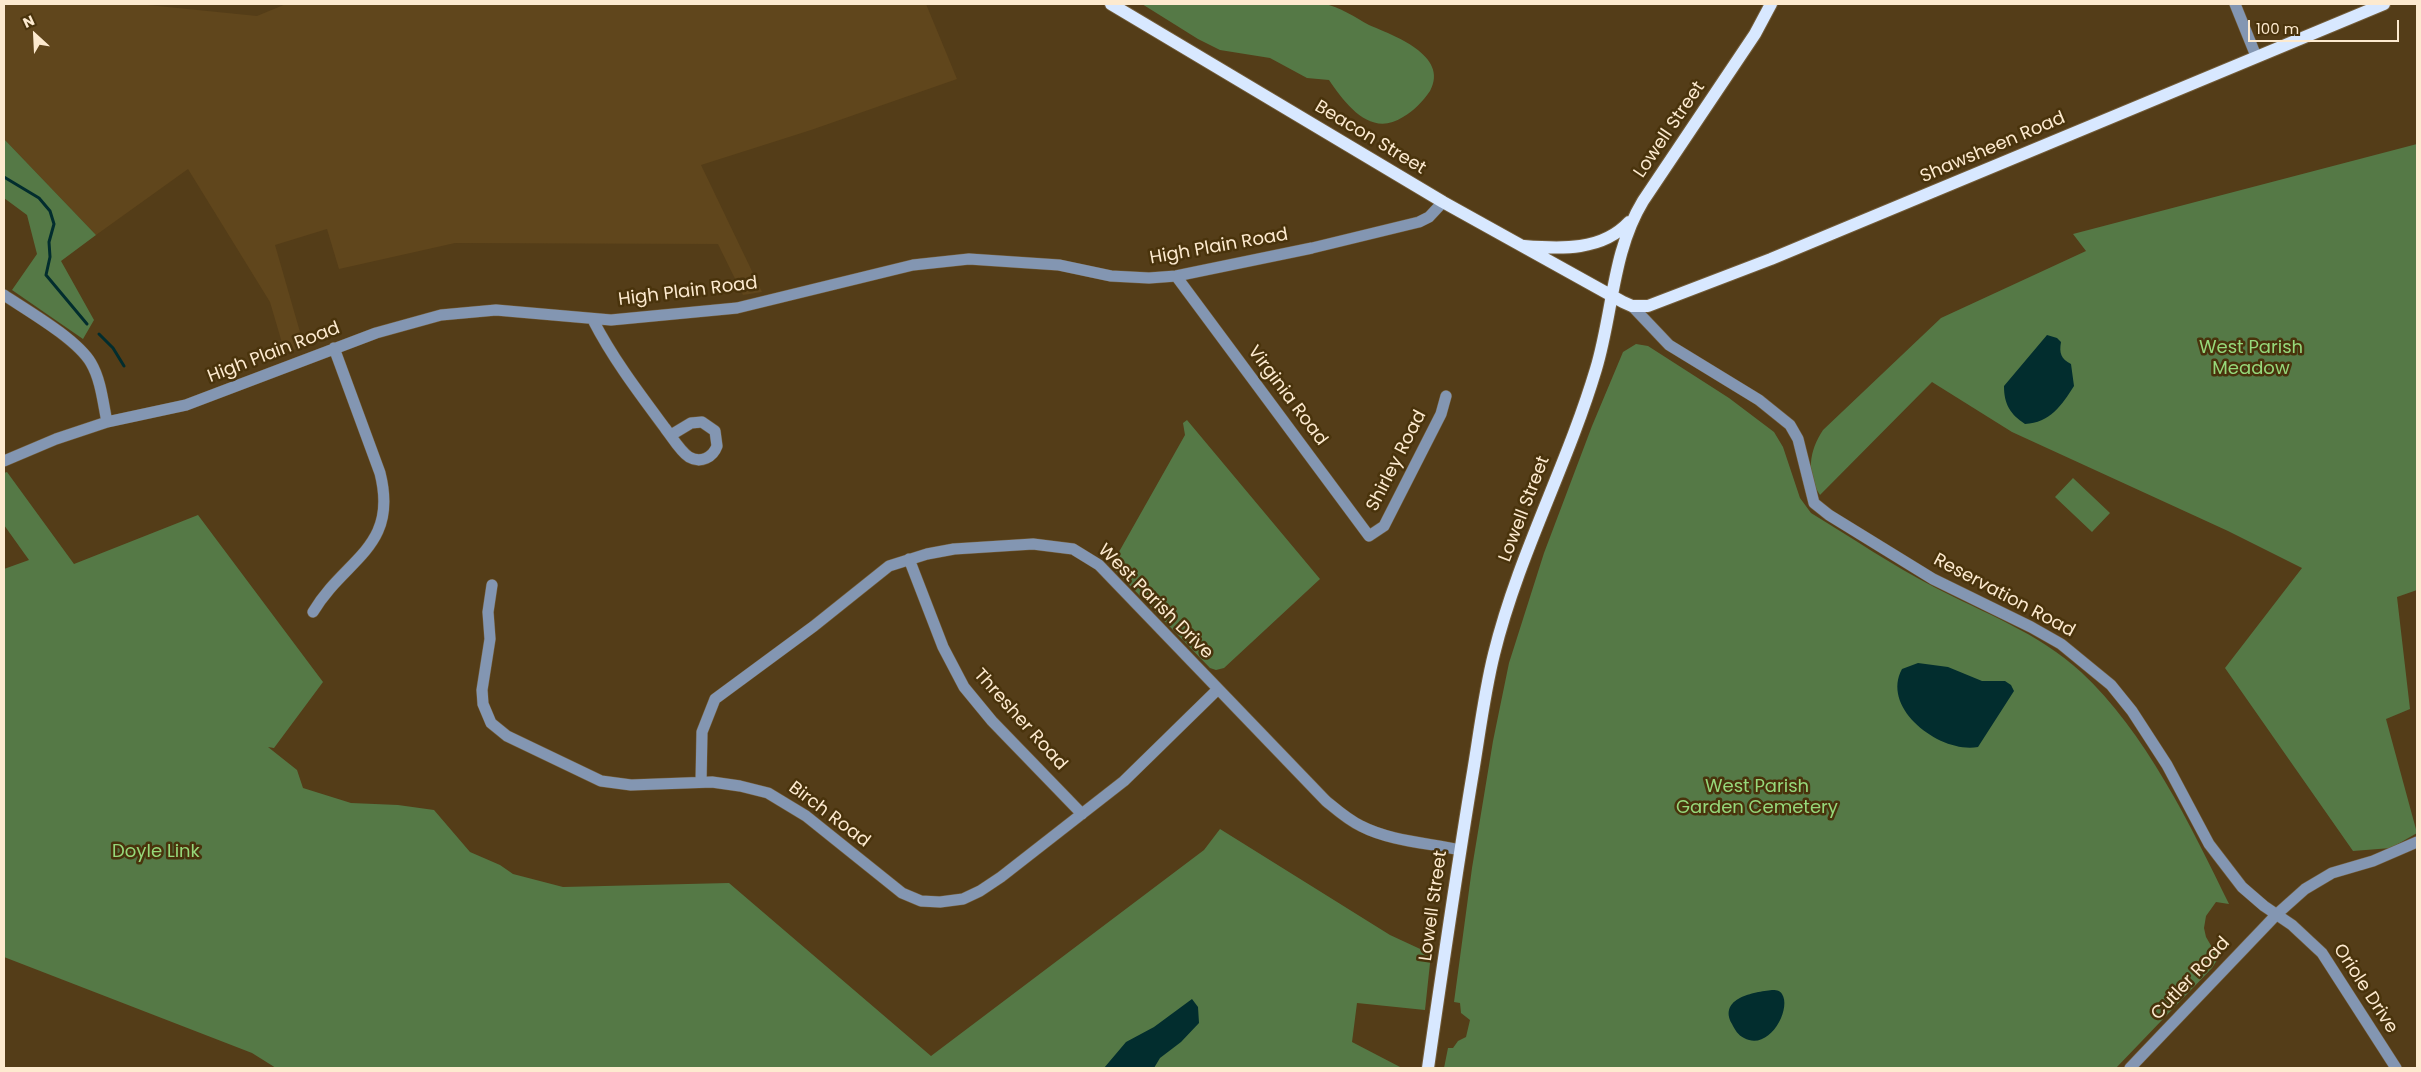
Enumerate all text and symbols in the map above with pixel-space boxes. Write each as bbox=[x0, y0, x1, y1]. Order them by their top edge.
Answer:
north arrow bbox=[10, 10, 60, 60]
text: N bbox=[20, 10, 38, 33]
scale bar bbox=[2251, 10, 2402, 42]
text: 100 m bbox=[2256, 18, 2299, 39]
street label: Lowell Street bbox=[1630, 78, 1710, 182]
street label: Beacon Street bbox=[1311, 96, 1429, 180]
street label: Shawsheen Road bbox=[1917, 108, 2069, 188]
street label: High Plain Road bbox=[1148, 224, 1290, 270]
street label: High Plain Road bbox=[617, 273, 759, 311]
street label: High Plain Road bbox=[205, 318, 343, 388]
park label: West Parish Meadow bbox=[2199, 337, 2303, 379]
street label: Virginia Road bbox=[1242, 342, 1332, 450]
street label: Shirley Road bbox=[1362, 407, 1432, 515]
street label: Lowell Street bbox=[1495, 453, 1555, 565]
street label: West Parish Drive bbox=[1093, 540, 1217, 664]
street label: Reservation Road bbox=[1930, 550, 2078, 642]
street label: Thresher Road bbox=[969, 665, 1071, 775]
park label: West Parish Garden Cemetery bbox=[1676, 776, 1838, 819]
street label: Birch Road bbox=[784, 777, 874, 853]
park label: Doyle Link bbox=[112, 841, 200, 863]
street label: Lowell Street bbox=[1416, 849, 1452, 963]
street label: Cutler Road bbox=[2147, 933, 2235, 1025]
street label: Oriole Drive bbox=[2328, 940, 2402, 1038]

